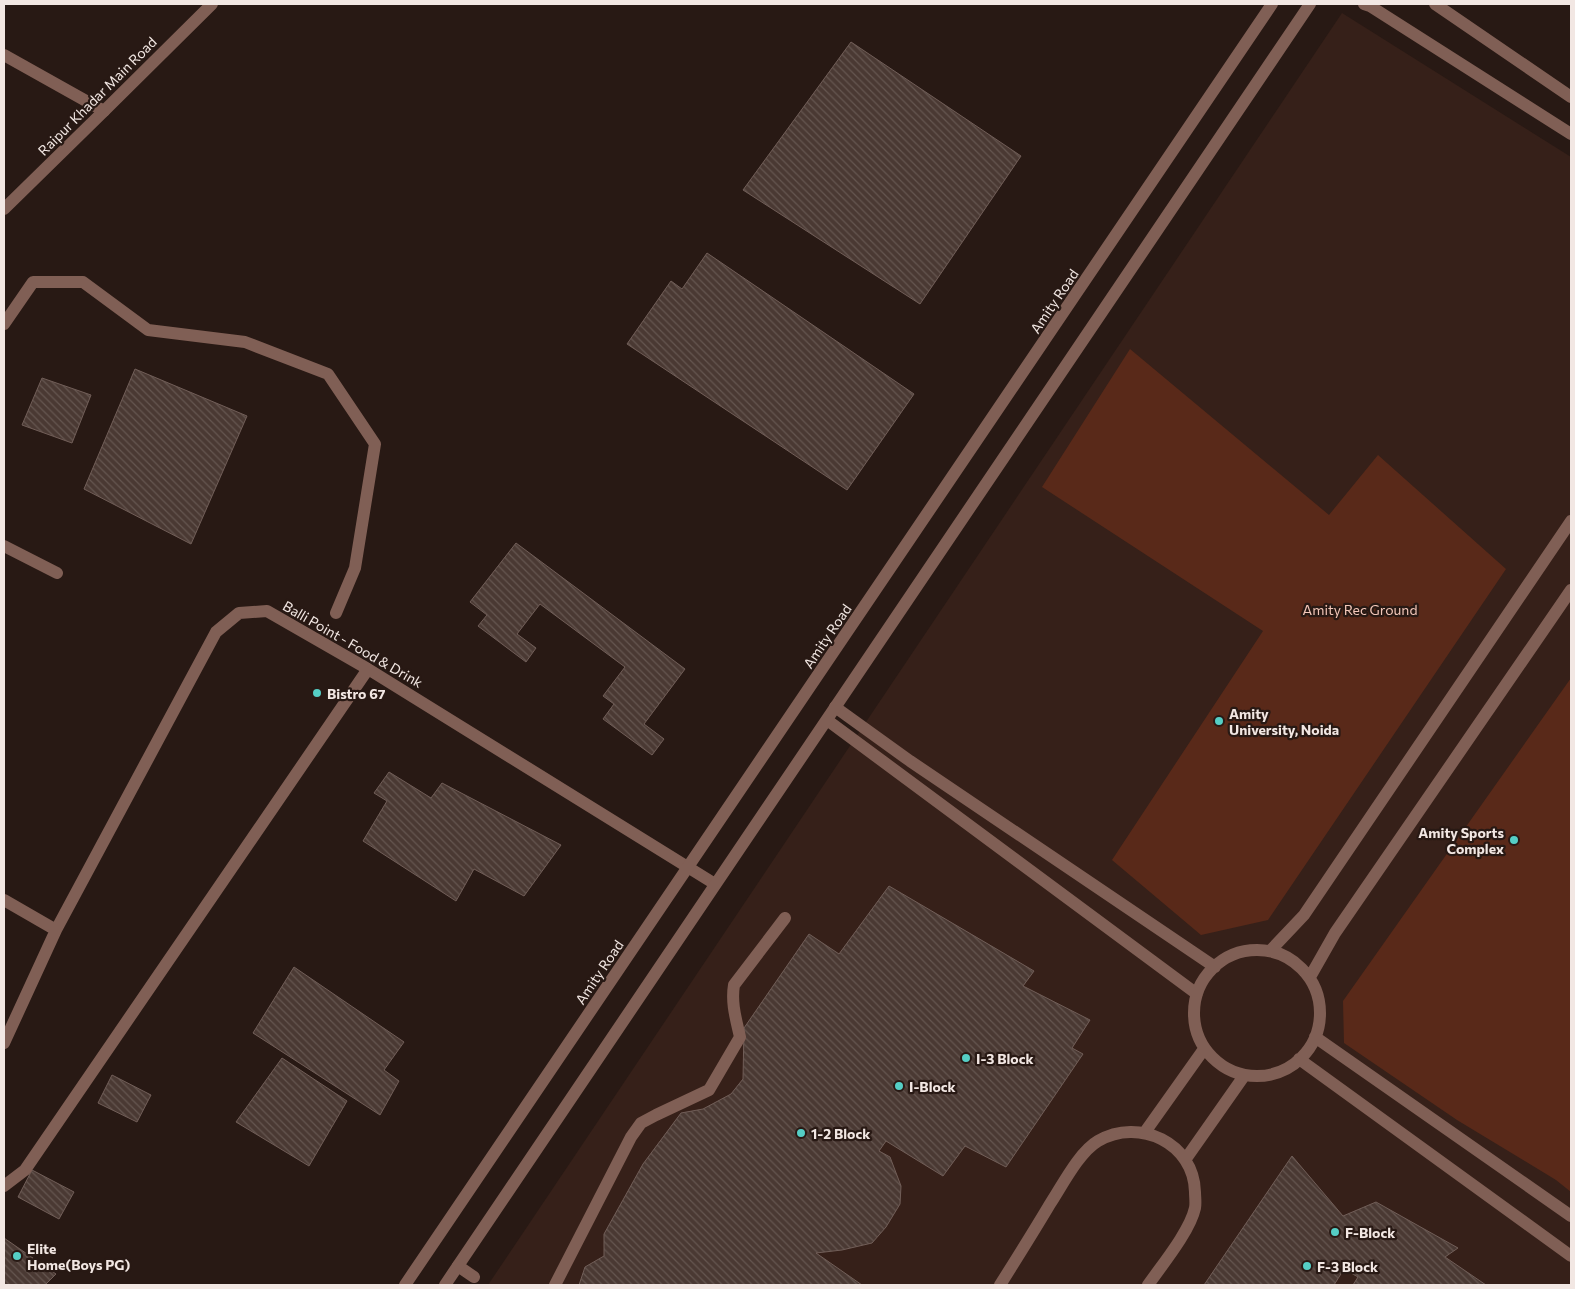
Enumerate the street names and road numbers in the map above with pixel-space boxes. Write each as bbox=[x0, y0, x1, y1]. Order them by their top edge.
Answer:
street label: Raipur Khadar Main Road bbox=[34, 33, 160, 159]
street label: Amity Road bbox=[1026, 266, 1082, 336]
street label: Balli Point - Food & Drink bbox=[280, 597, 426, 691]
street label: Amity Road bbox=[799, 601, 855, 671]
street label: Amity Road bbox=[571, 937, 627, 1007]

